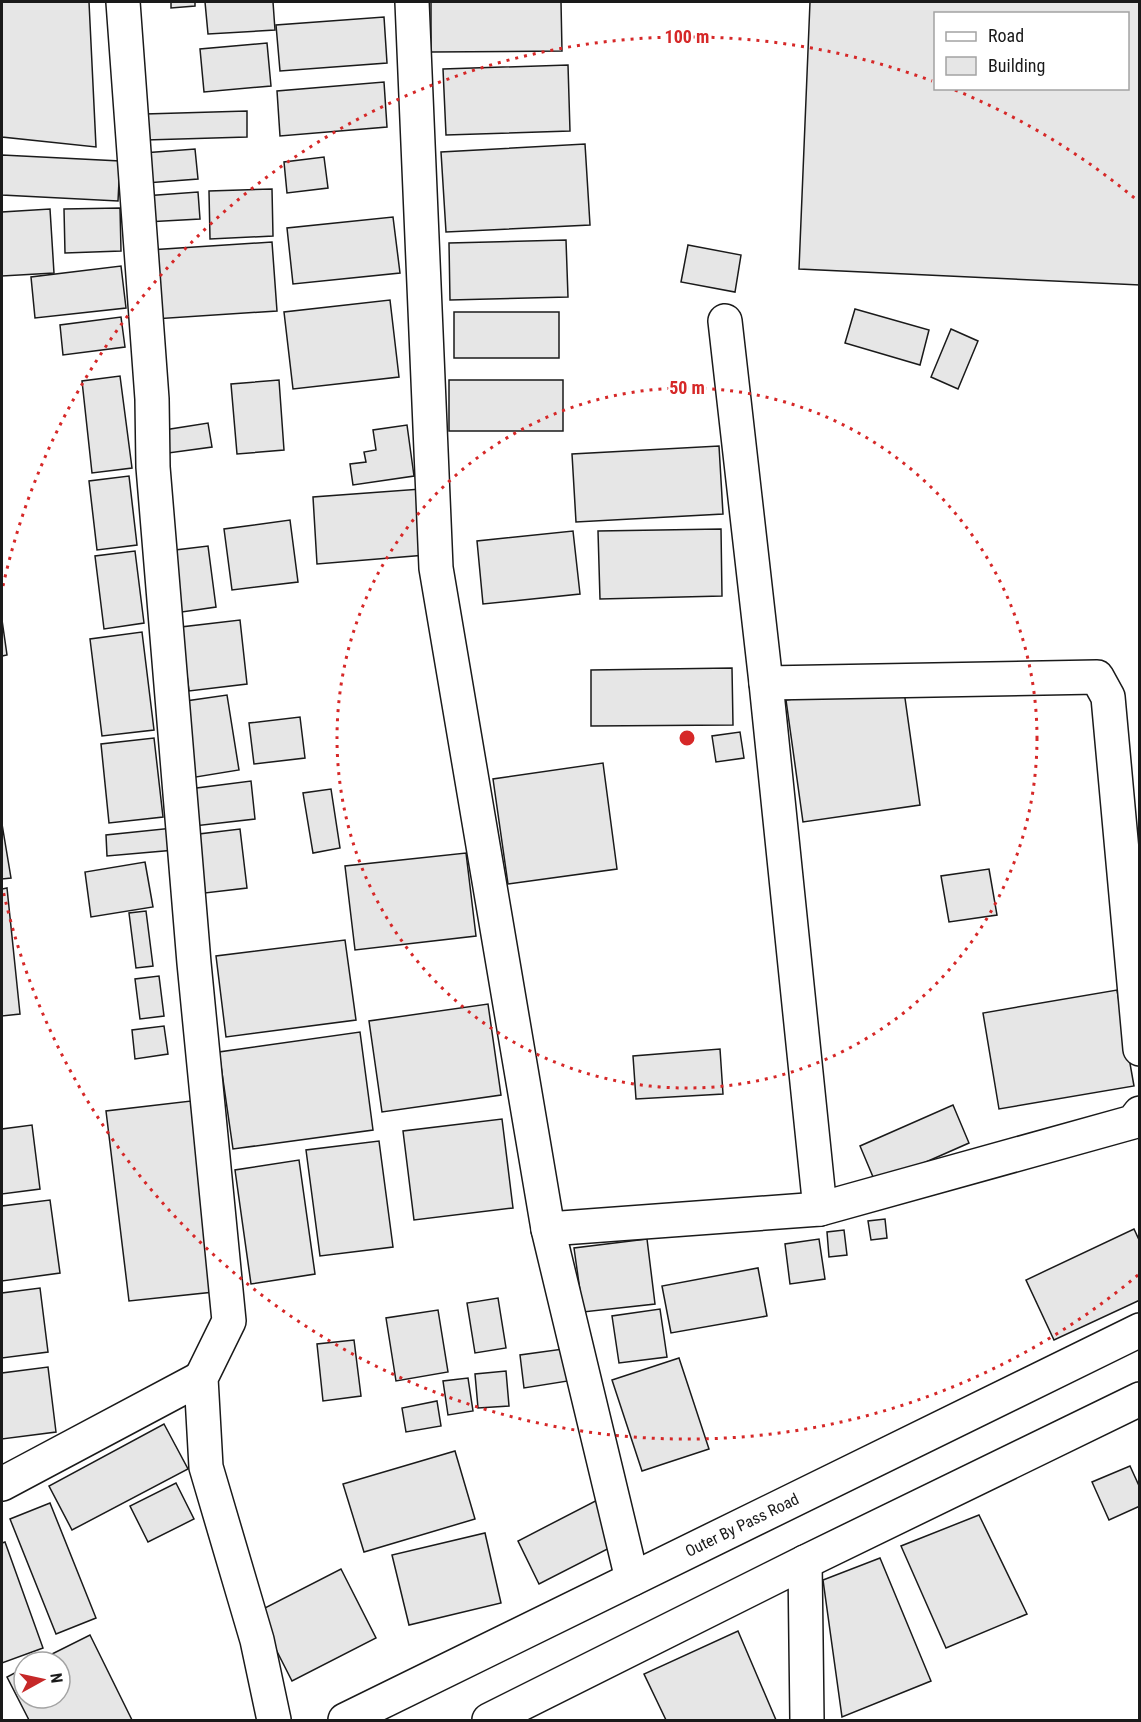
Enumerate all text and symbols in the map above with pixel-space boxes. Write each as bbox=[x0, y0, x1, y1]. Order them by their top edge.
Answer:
legend bbox=[934, 12, 1129, 90]
text: Road bbox=[988, 25, 1024, 46]
text: 100 m bbox=[665, 26, 709, 47]
text: Building bbox=[988, 55, 1045, 76]
text: 50 m bbox=[669, 377, 705, 398]
centre of rings bbox=[677, 728, 697, 748]
street label: Outer By Pass Road bbox=[682, 1489, 802, 1561]
north arrow bbox=[12, 1650, 72, 1710]
text: N bbox=[46, 1672, 66, 1684]

